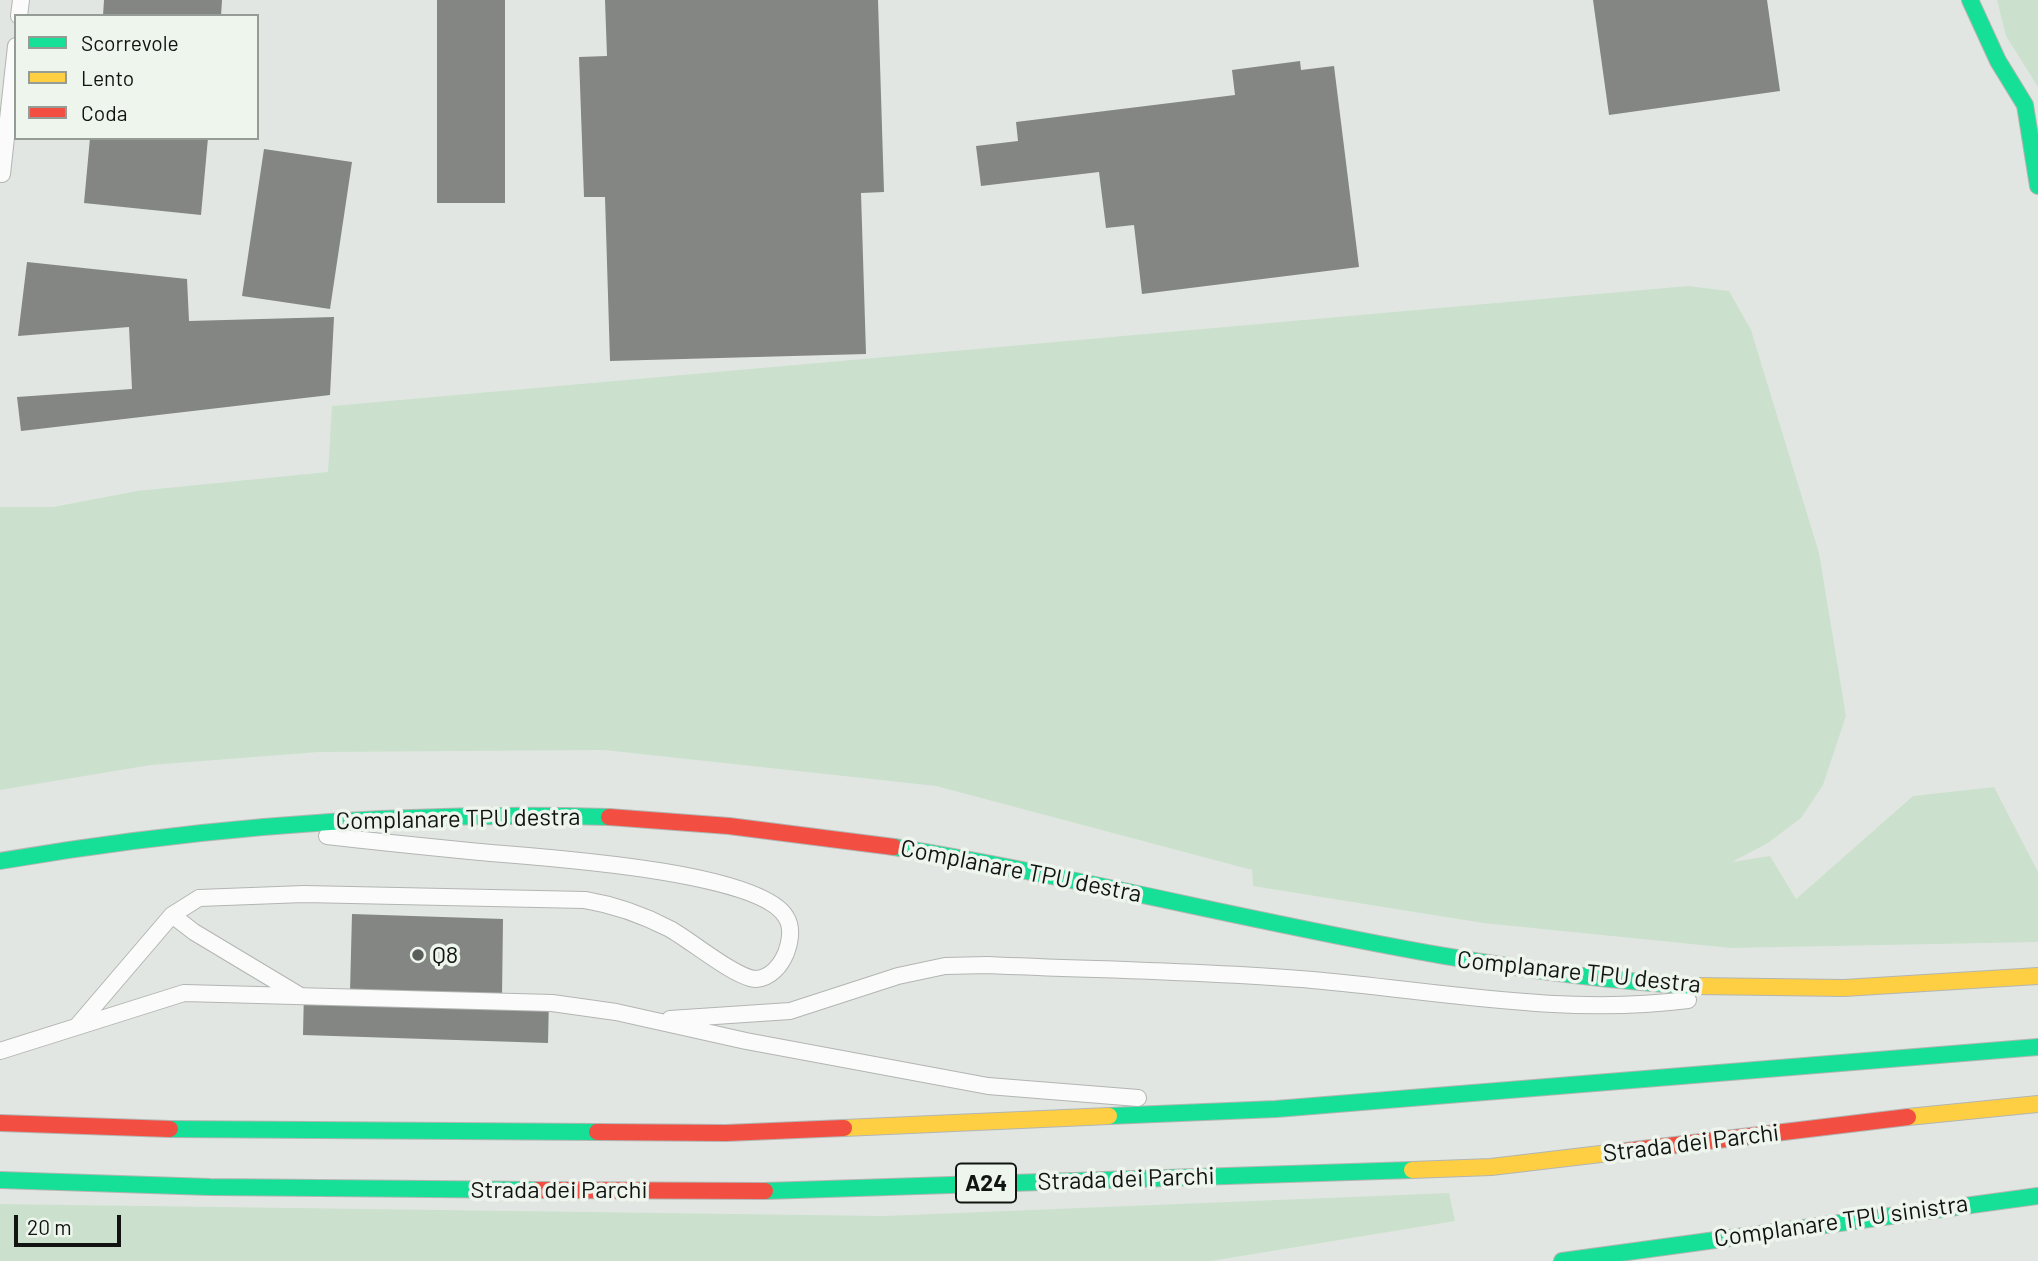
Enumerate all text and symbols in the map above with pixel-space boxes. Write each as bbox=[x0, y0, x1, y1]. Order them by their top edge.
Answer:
legend bbox=[14, 14, 259, 140]
text: Scorrevole bbox=[81, 30, 179, 55]
text: Lento bbox=[81, 65, 134, 90]
text: Coda bbox=[81, 100, 127, 125]
street label: Complanare TPU destra bbox=[335, 802, 581, 836]
street label: Complanare TPU destra bbox=[898, 833, 1144, 909]
place label: Q8 bbox=[432, 941, 458, 969]
street label: Complanare TPU destra bbox=[1456, 945, 1702, 999]
marker: Q8 bbox=[410, 947, 426, 963]
street label: Strada dei Parchi bbox=[1601, 1118, 1781, 1168]
street label: Strada dei Parchi bbox=[1037, 1162, 1215, 1196]
road number: A24 bbox=[956, 1164, 1016, 1202]
street label: Strada dei Parchi bbox=[470, 1176, 648, 1204]
street label: Complanare TPU sinistra bbox=[1712, 1189, 1970, 1253]
scale bar bbox=[18, 1202, 124, 1246]
text: 20 m bbox=[27, 1214, 72, 1239]

